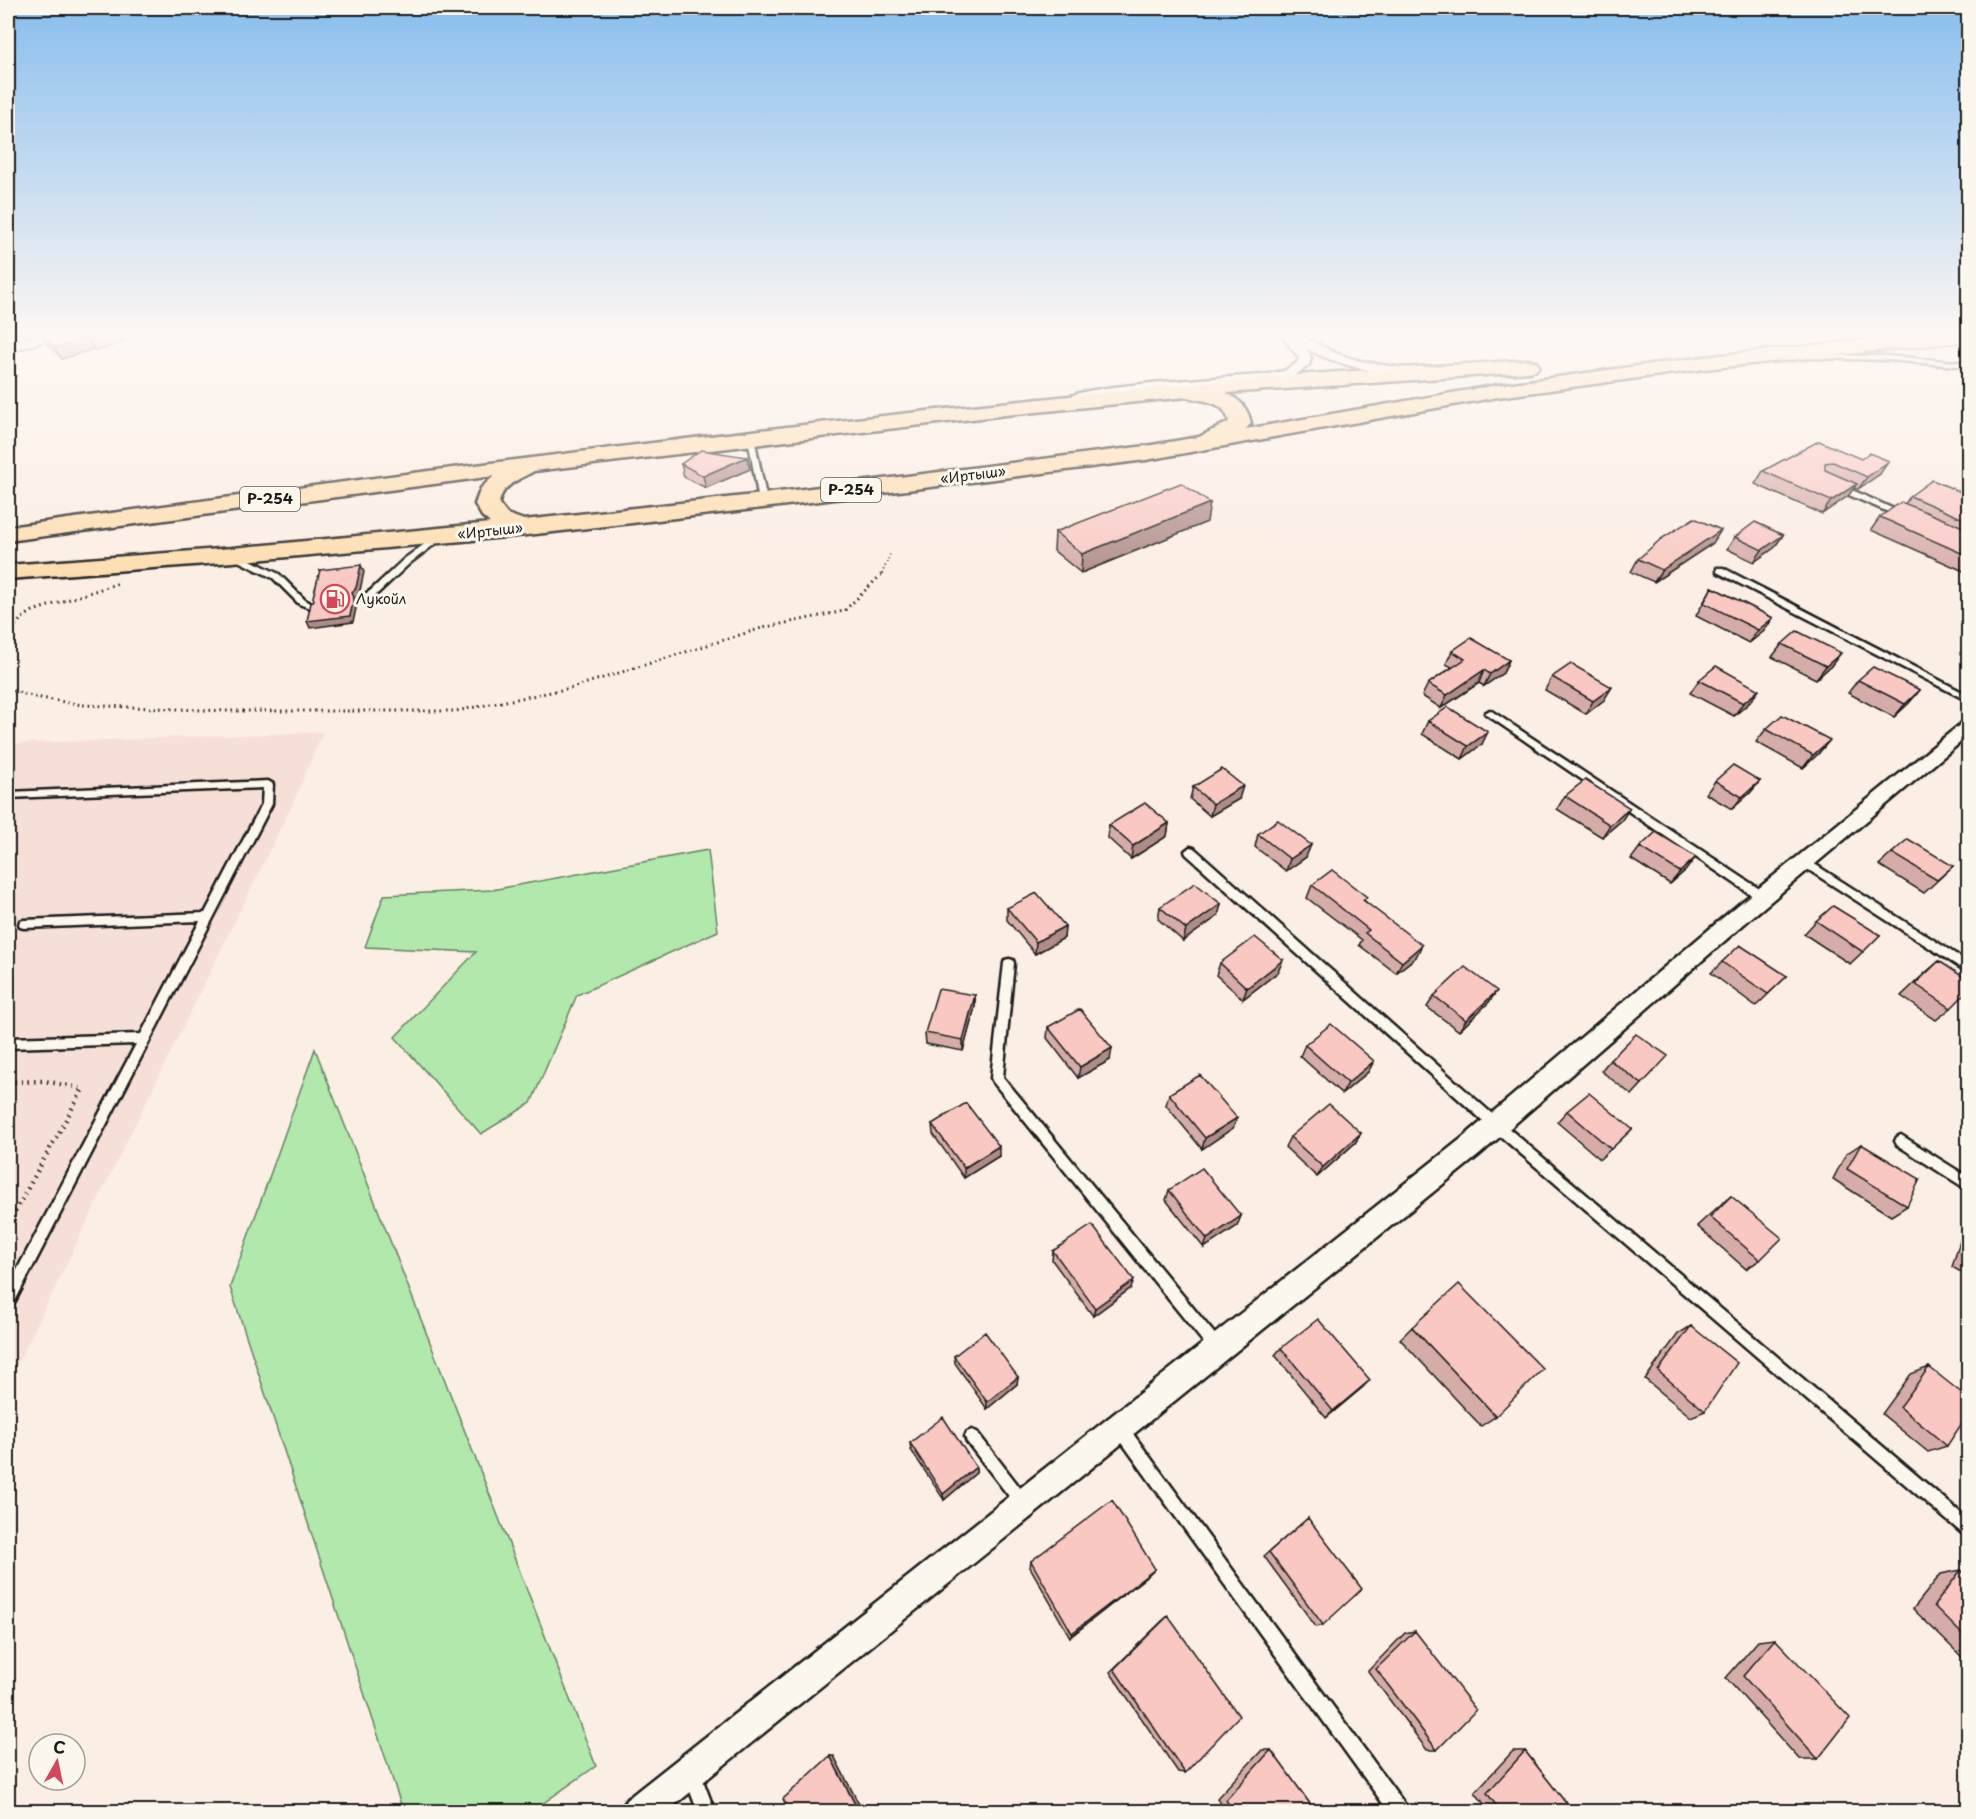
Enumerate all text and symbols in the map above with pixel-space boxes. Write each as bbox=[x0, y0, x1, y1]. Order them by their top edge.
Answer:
street label: «Иртыш» bbox=[939, 460, 1007, 489]
road number: Р-254 bbox=[821, 478, 881, 502]
road number: Р-254 bbox=[240, 487, 300, 511]
street label: «Иртыш» bbox=[456, 517, 524, 544]
fuel station icon: Лукойл bbox=[319, 583, 351, 615]
place label: Лукойл bbox=[356, 588, 406, 609]
north arrow bbox=[27, 1732, 87, 1792]
text: С bbox=[52, 1733, 67, 1759]

